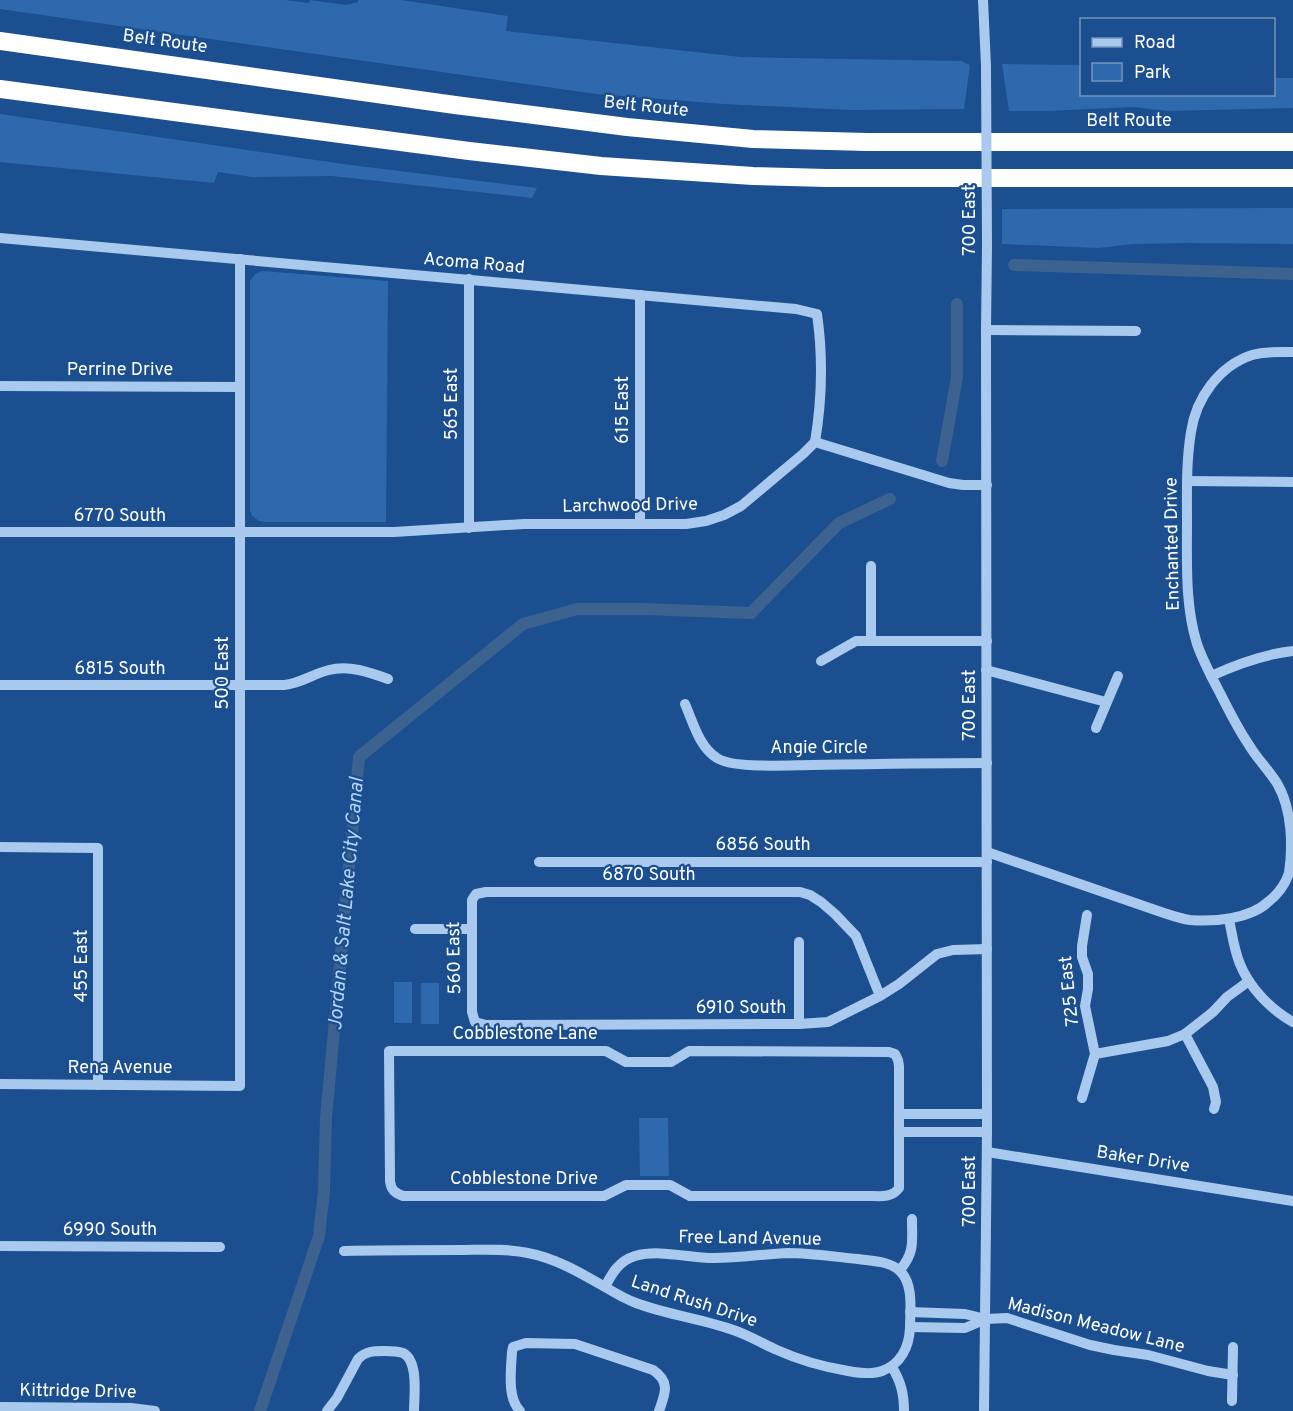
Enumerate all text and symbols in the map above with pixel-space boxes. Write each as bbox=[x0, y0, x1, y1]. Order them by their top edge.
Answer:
legend bbox=[1080, 18, 1275, 96]
street label: Belt Route bbox=[121, 25, 209, 59]
text: Road bbox=[1134, 32, 1176, 55]
text: Park bbox=[1134, 62, 1171, 85]
street label: Belt Route bbox=[602, 91, 690, 123]
street label: Belt Route bbox=[1086, 110, 1172, 133]
street label: 700 East bbox=[959, 184, 982, 256]
street label: Acoma Road bbox=[422, 248, 526, 280]
street label: Perrine Drive bbox=[67, 359, 173, 382]
street label: 565 East bbox=[441, 368, 464, 440]
street label: 615 East bbox=[612, 376, 635, 444]
street label: Enchanted Drive bbox=[1160, 477, 1186, 611]
street label: Larchwood Drive bbox=[562, 493, 698, 519]
street label: 6770 South bbox=[74, 505, 166, 528]
street label: 500 East bbox=[212, 636, 235, 710]
street label: 6815 South bbox=[74, 658, 166, 681]
street label: 700 East bbox=[959, 669, 982, 741]
street label: Angie Circle bbox=[770, 737, 868, 760]
water label: Jordan & Salt Lake City Canal bbox=[323, 776, 371, 1032]
street label: 6856 South bbox=[715, 834, 811, 857]
street label: 6870 South bbox=[602, 864, 696, 887]
street label: 560 East bbox=[443, 921, 467, 995]
street label: 455 East bbox=[71, 930, 94, 1003]
street label: 725 East bbox=[1055, 955, 1085, 1027]
street label: 6910 South bbox=[696, 997, 786, 1020]
street label: Cobblestone Lane bbox=[452, 1023, 598, 1046]
street label: Rena Avenue bbox=[68, 1057, 172, 1080]
street label: Baker Drive bbox=[1095, 1141, 1191, 1179]
street label: 700 East bbox=[959, 1155, 982, 1227]
street label: Cobblestone Drive bbox=[450, 1168, 598, 1191]
street label: 6990 South bbox=[63, 1219, 157, 1242]
street label: Free Land Avenue bbox=[678, 1226, 822, 1252]
street label: Land Rush Drive bbox=[628, 1271, 760, 1333]
street label: Madison Meadow Lane bbox=[1005, 1293, 1187, 1359]
street label: Kittridge Drive bbox=[19, 1379, 137, 1405]

